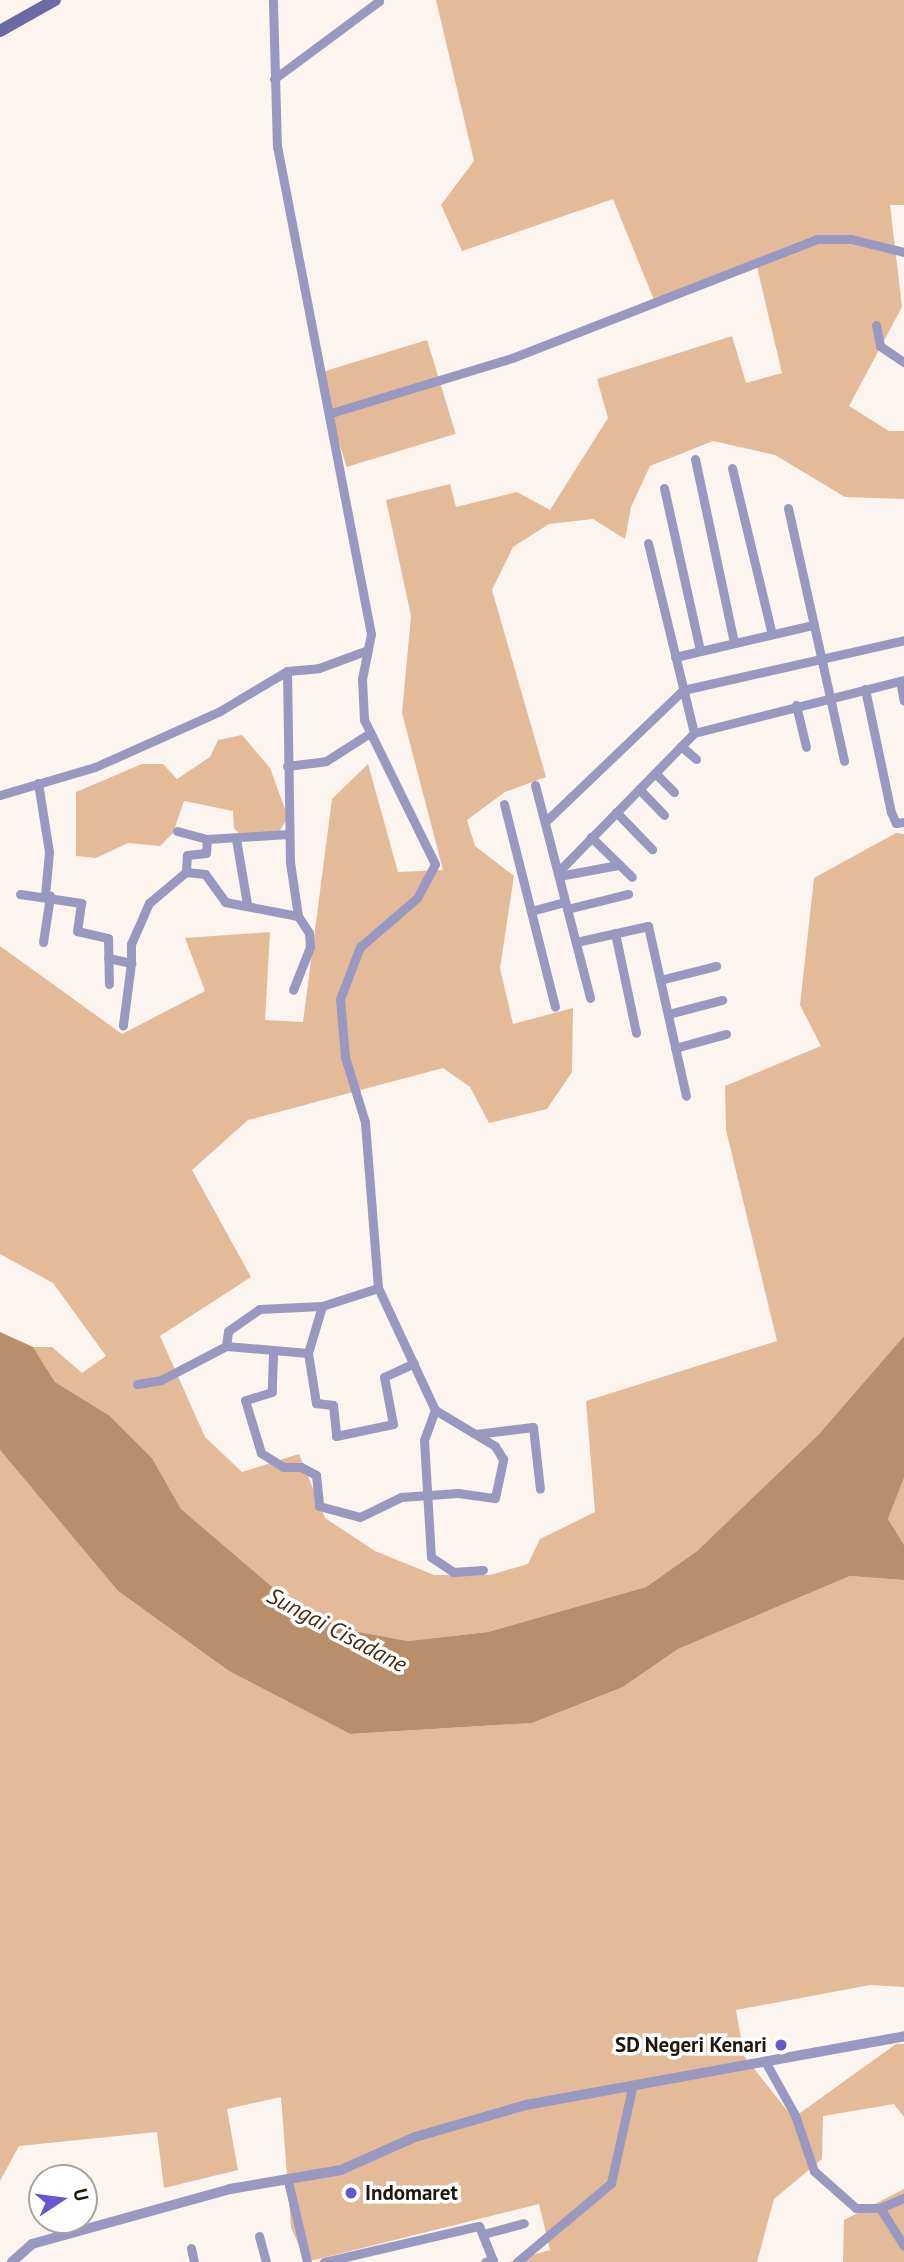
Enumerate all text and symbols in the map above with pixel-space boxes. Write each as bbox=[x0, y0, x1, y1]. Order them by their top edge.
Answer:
water label: Sungai Cisadane bbox=[262, 1582, 412, 1678]
place label: SD Negeri Kenari bbox=[615, 2032, 767, 2058]
marker: SD Negeri Kenari bbox=[773, 2037, 789, 2053]
north arrow bbox=[28, 2164, 98, 2234]
place label: Indomaret bbox=[365, 2180, 458, 2206]
marker: Indomaret bbox=[343, 2185, 359, 2201]
text: U bbox=[68, 2186, 95, 2203]

